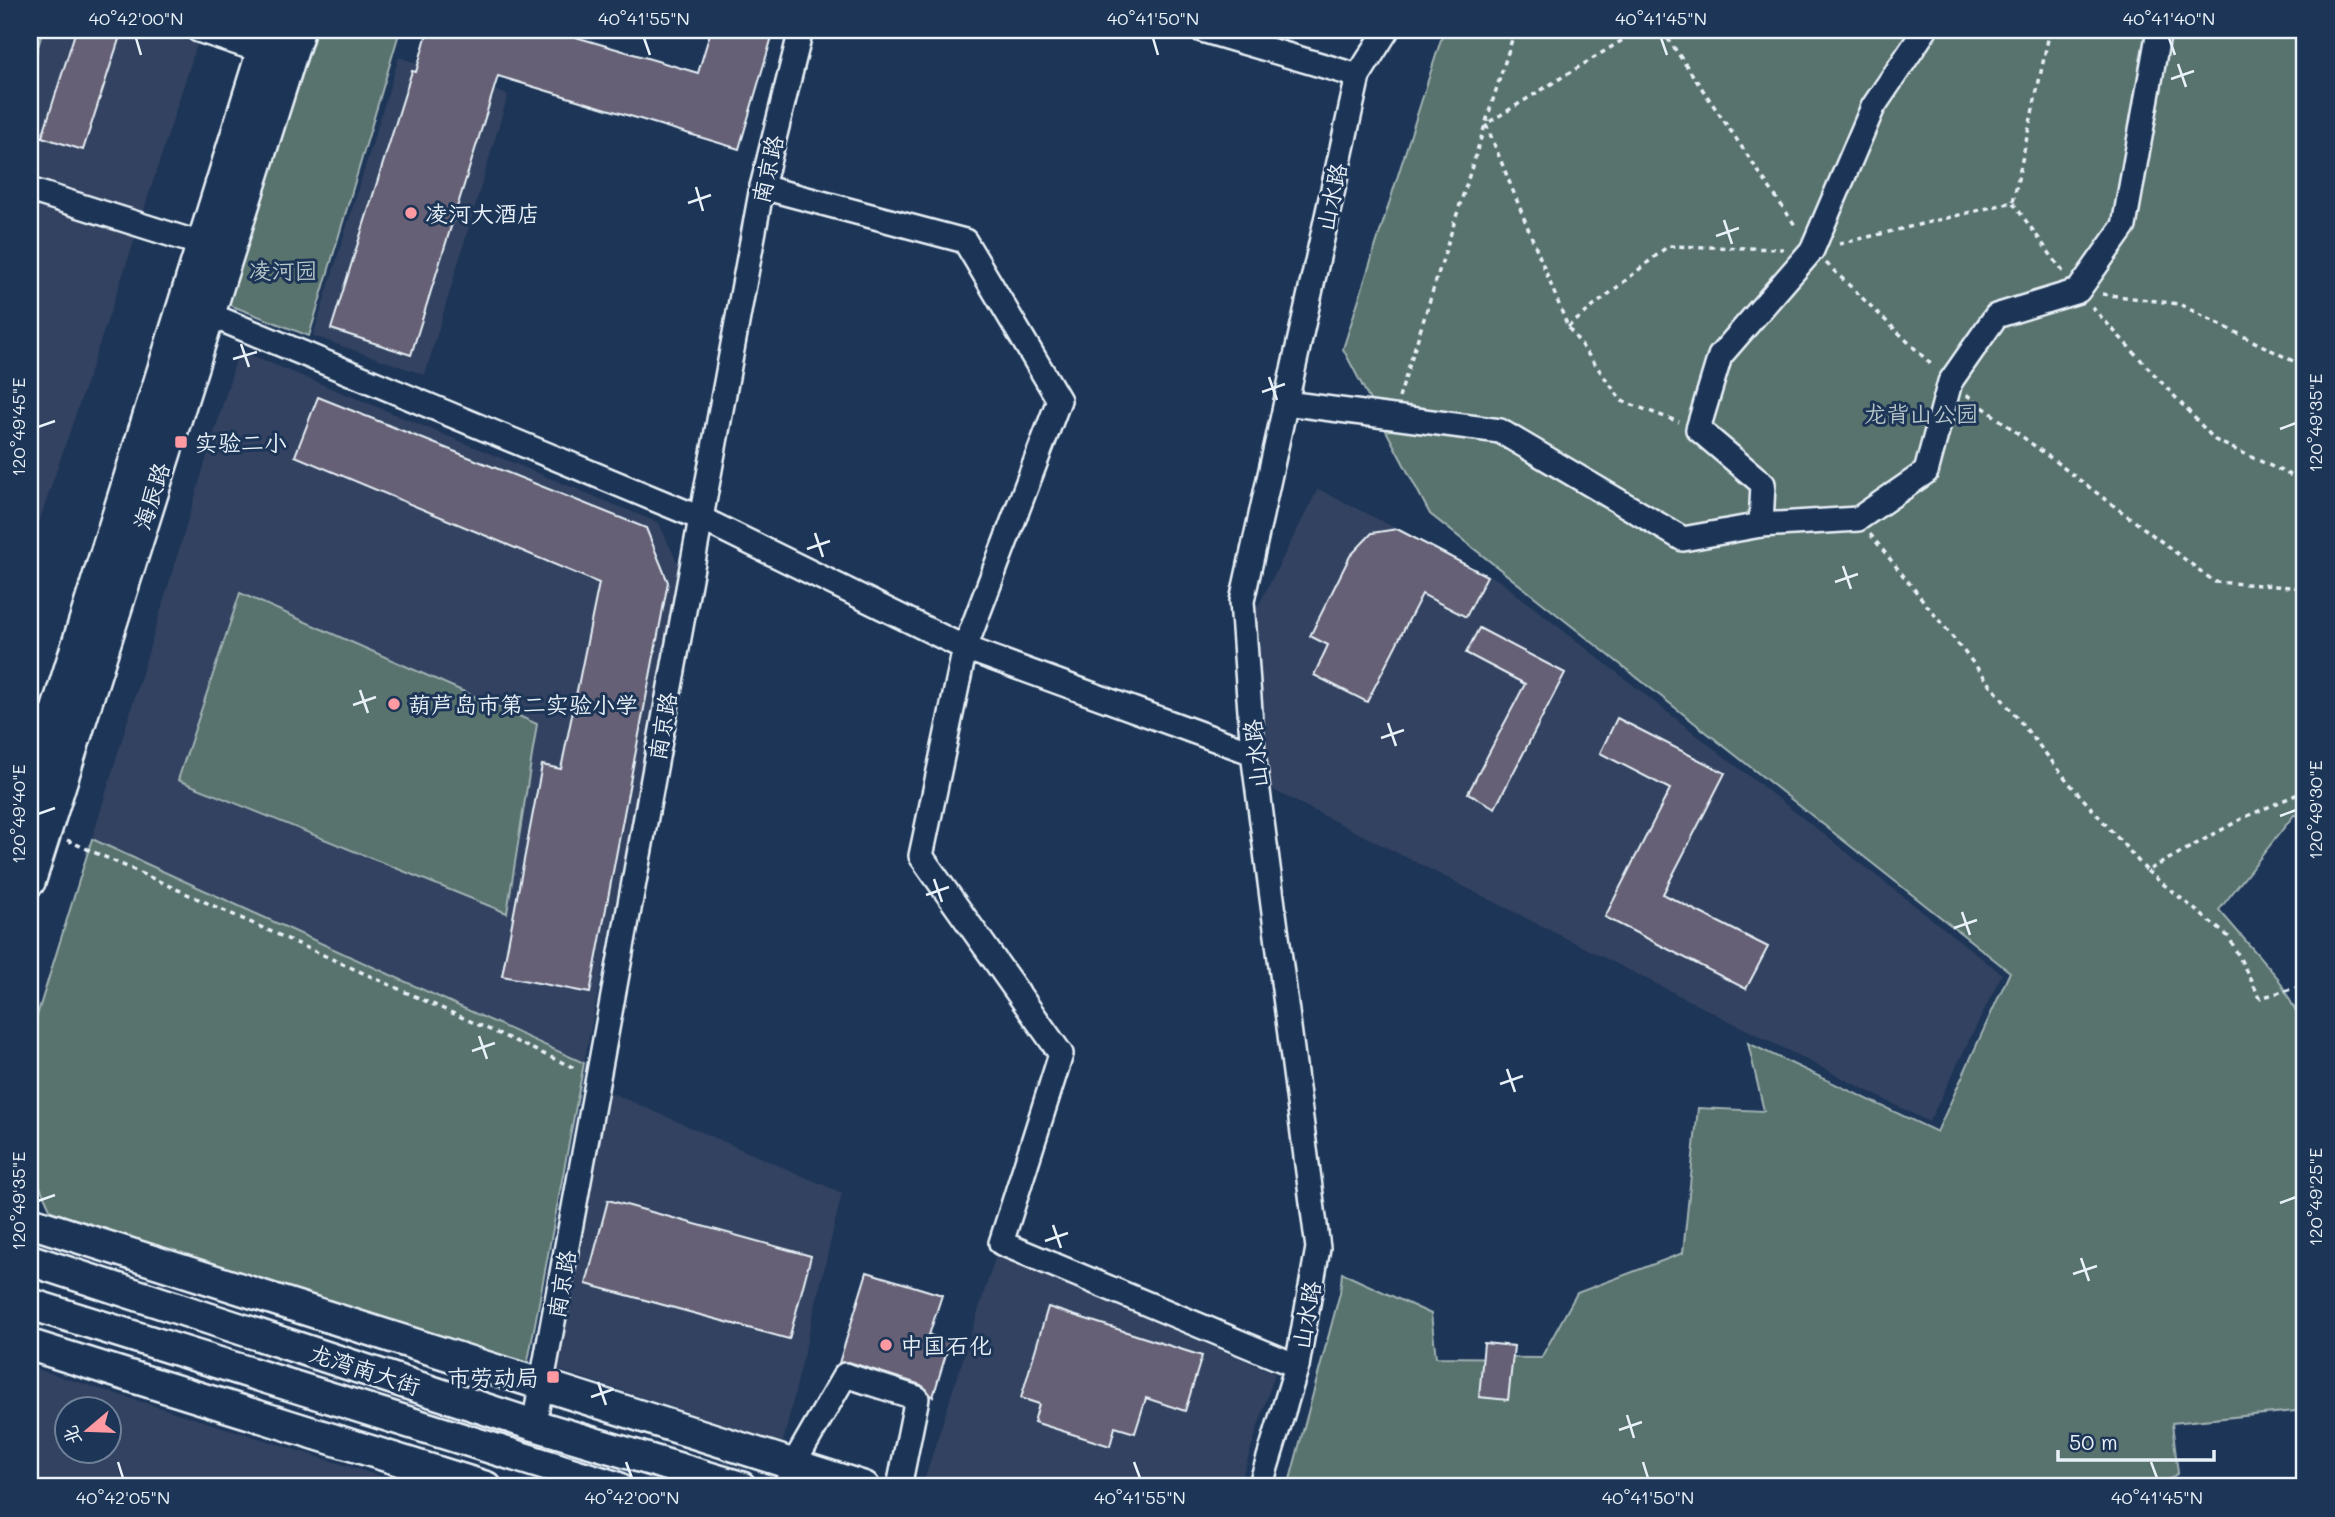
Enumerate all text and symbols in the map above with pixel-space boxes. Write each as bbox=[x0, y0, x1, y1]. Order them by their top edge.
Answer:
text: 40°42'00"N bbox=[88, 6, 184, 30]
text: 40°41'55"N bbox=[598, 6, 690, 30]
text: 40°41'50"N bbox=[1107, 6, 1199, 30]
text: 40°41'45"N bbox=[1615, 6, 1707, 30]
text: 40°41'40"N bbox=[2123, 6, 2215, 30]
street label: 南京路 bbox=[745, 132, 789, 206]
street label: 山水路 bbox=[1309, 160, 1353, 234]
place label: 凌河大酒店 bbox=[425, 198, 540, 228]
marker: 凌河大酒店 bbox=[403, 205, 419, 221]
park label: 凌河园 bbox=[249, 255, 318, 285]
text: 120°49'35"E bbox=[2303, 374, 2327, 473]
text: 120°49'45"E bbox=[6, 377, 30, 477]
park label: 龙背山公园 bbox=[1864, 398, 1979, 428]
place label: 实验二小 bbox=[195, 427, 287, 457]
marker: 实验二小 bbox=[173, 434, 189, 450]
street label: 海辰路 bbox=[126, 459, 176, 533]
place label: 葫芦岛市第二实验小学 bbox=[408, 689, 638, 719]
street label: 南京路 bbox=[641, 689, 683, 763]
marker: 葫芦岛市第二实验小学 bbox=[386, 696, 402, 712]
street label: 山水路 bbox=[1236, 718, 1274, 790]
text: 120°49'30"E bbox=[2303, 760, 2327, 860]
text: 120°49'40"E bbox=[6, 764, 30, 864]
text: 120°49'25"E bbox=[2303, 1148, 2327, 1246]
text: 120°49'35"E bbox=[6, 1152, 30, 1251]
street label: 南京路 bbox=[540, 1247, 582, 1321]
street label: 山水路 bbox=[1285, 1278, 1327, 1352]
place label: 中国石化 bbox=[900, 1330, 992, 1360]
street label: 龙湾南大街 bbox=[306, 1337, 424, 1401]
marker: 中国石化 bbox=[878, 1337, 894, 1353]
place label: 市劳动局 bbox=[447, 1362, 539, 1392]
marker: 市劳动局 bbox=[545, 1369, 561, 1385]
north arrow bbox=[52, 1394, 122, 1464]
scale bar bbox=[2058, 1419, 2214, 1463]
text: 北 bbox=[57, 1423, 86, 1449]
text: 50 m bbox=[2069, 1428, 2118, 1455]
text: 40°42'05"N bbox=[76, 1485, 170, 1509]
text: 40°42'00"N bbox=[584, 1485, 680, 1509]
text: 40°41'55"N bbox=[1094, 1485, 1186, 1509]
text: 40°41'50"N bbox=[1602, 1485, 1694, 1509]
text: 40°41'45"N bbox=[2111, 1485, 2203, 1509]

